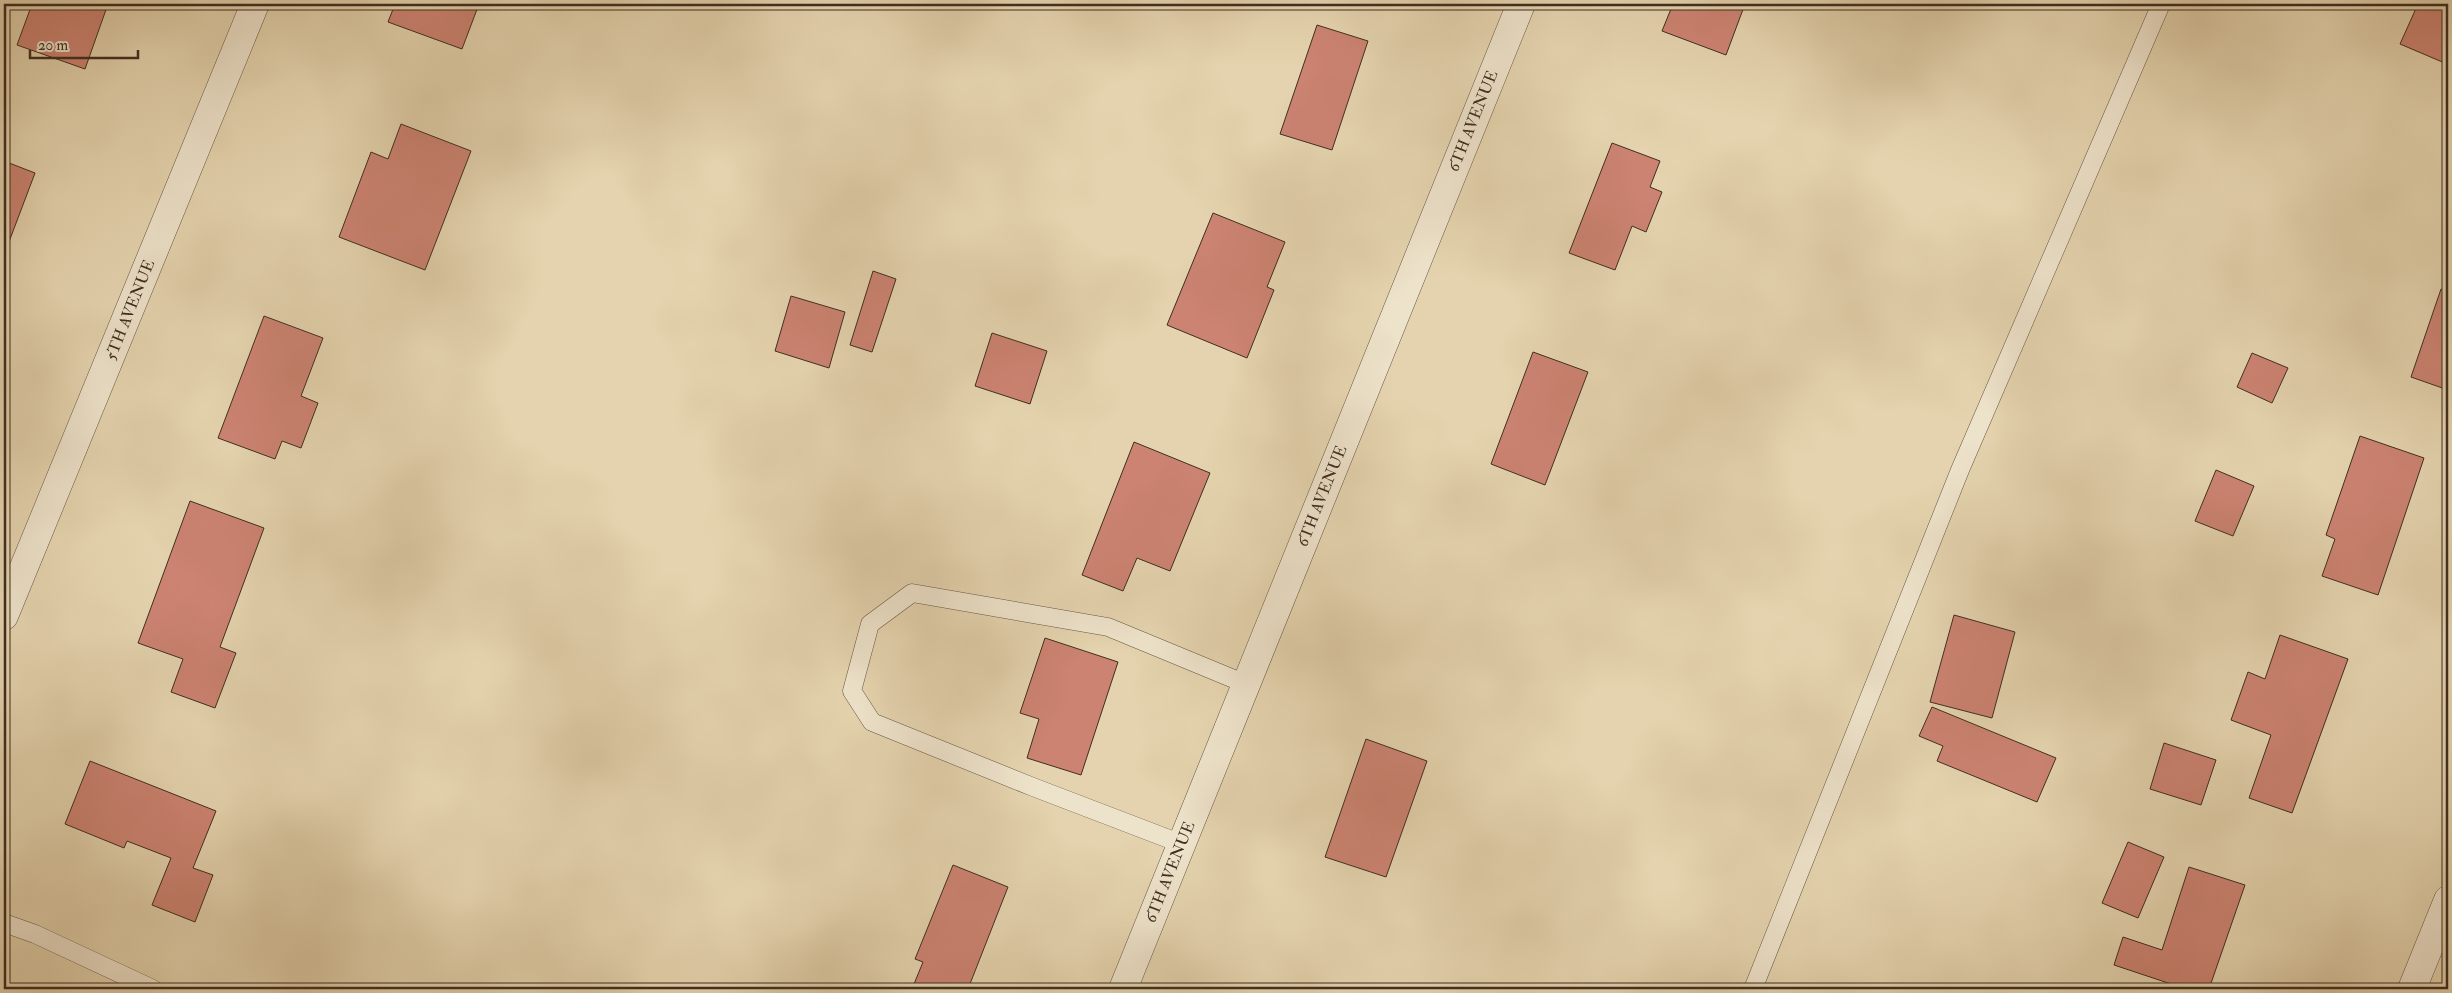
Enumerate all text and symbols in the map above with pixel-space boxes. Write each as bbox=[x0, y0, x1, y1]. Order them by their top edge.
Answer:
scale bar bbox=[30, 28, 138, 60]
text: 20 m bbox=[38, 36, 68, 55]
street label: 6TH AVENUE bbox=[1444, 67, 1502, 175]
street label: 5TH AVENUE bbox=[101, 257, 159, 363]
street label: 6TH AVENUE bbox=[1293, 442, 1351, 550]
street label: 6TH AVENUE bbox=[1141, 818, 1199, 926]

